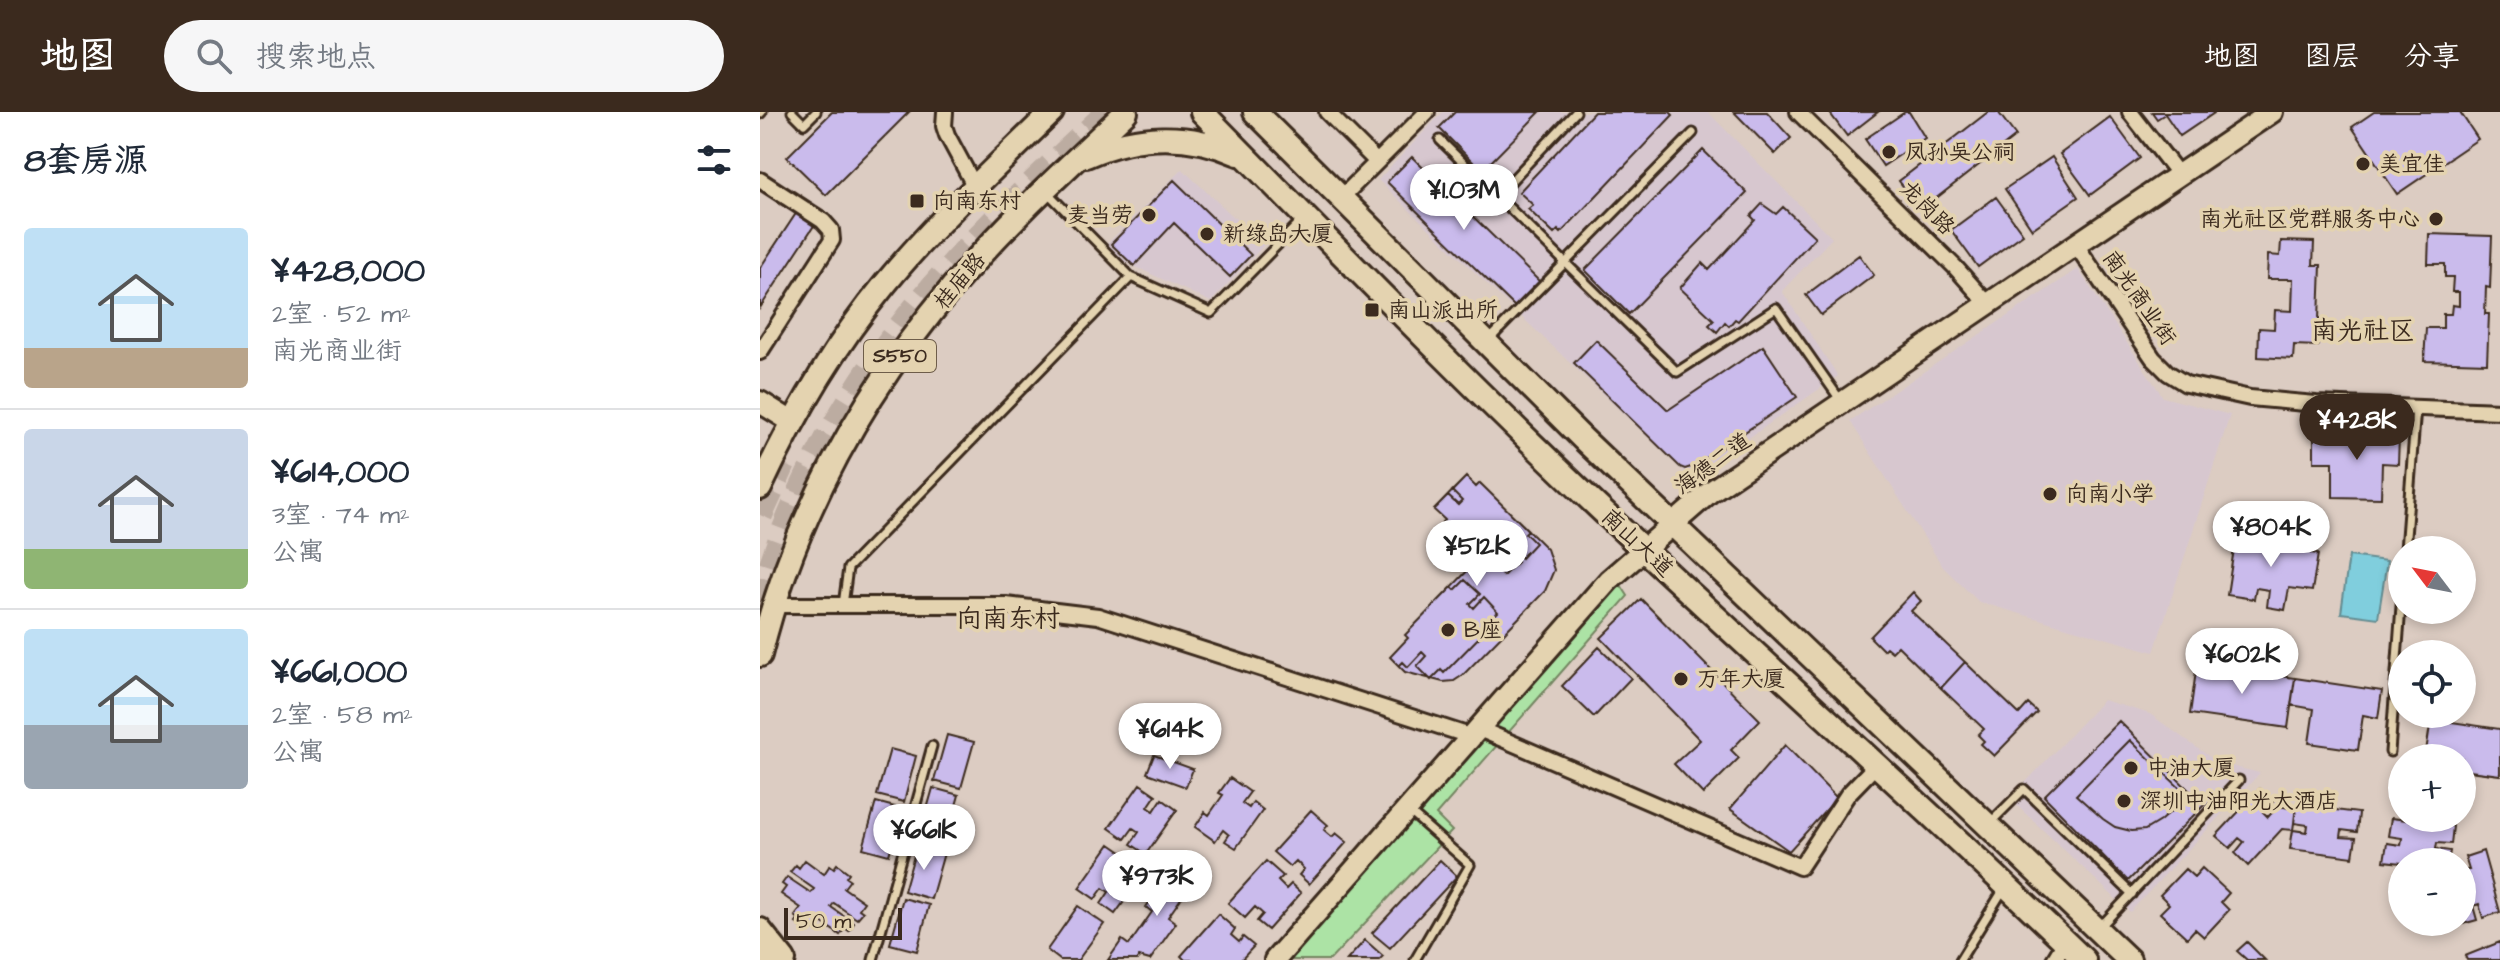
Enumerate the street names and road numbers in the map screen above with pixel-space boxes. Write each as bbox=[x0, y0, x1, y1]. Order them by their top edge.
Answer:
street label: 龙岗路 bbox=[1893, 174, 1961, 242]
street label: 南光商业街 bbox=[2095, 244, 2183, 352]
street label: 桂庙路 bbox=[927, 246, 993, 316]
road number: S550 bbox=[864, 340, 936, 372]
street label: 海德二道 bbox=[1668, 426, 1758, 502]
street label: 南山大道 bbox=[1594, 502, 1680, 584]

